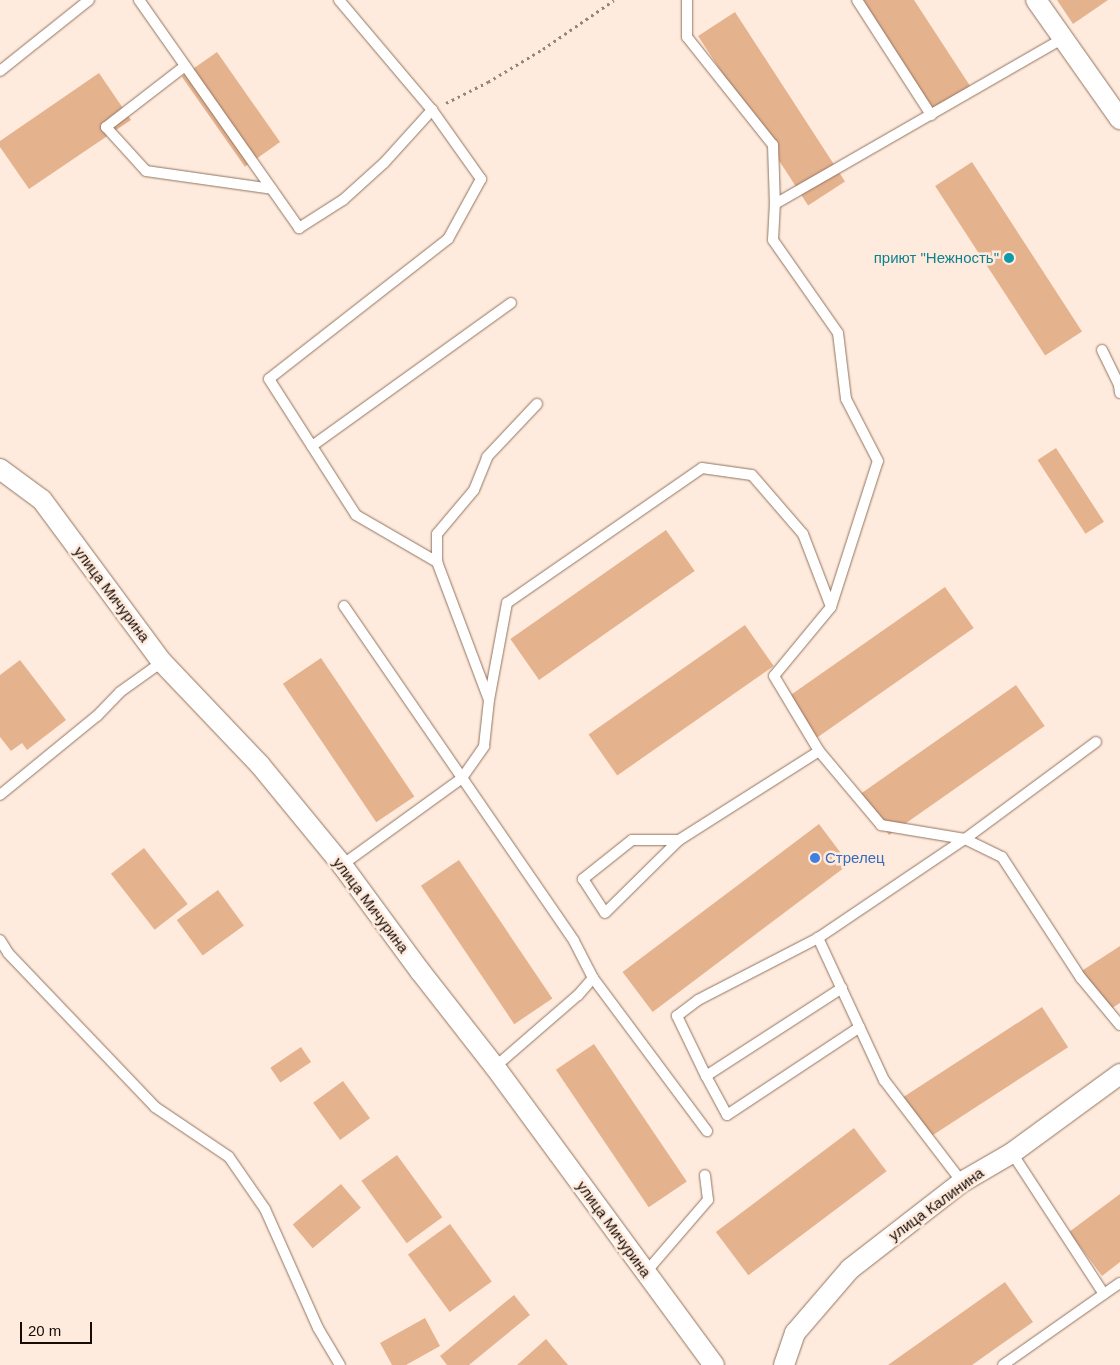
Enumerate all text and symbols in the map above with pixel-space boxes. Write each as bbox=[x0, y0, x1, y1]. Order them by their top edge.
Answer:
place label: приют "Нежность" bbox=[874, 249, 999, 267]
marker: приют "Нежность" bbox=[1003, 252, 1015, 264]
street label: улица Мичурина bbox=[70, 543, 154, 645]
place label: Стрелец bbox=[825, 849, 885, 867]
marker: Стрелец bbox=[809, 852, 821, 864]
street label: улица Мичурина bbox=[329, 854, 413, 956]
street label: улица Калинина bbox=[885, 1164, 987, 1244]
street label: улица Мичурина bbox=[573, 1177, 655, 1281]
scale bar bbox=[22, 1312, 95, 1344]
text: 20 m bbox=[28, 1322, 61, 1339]

